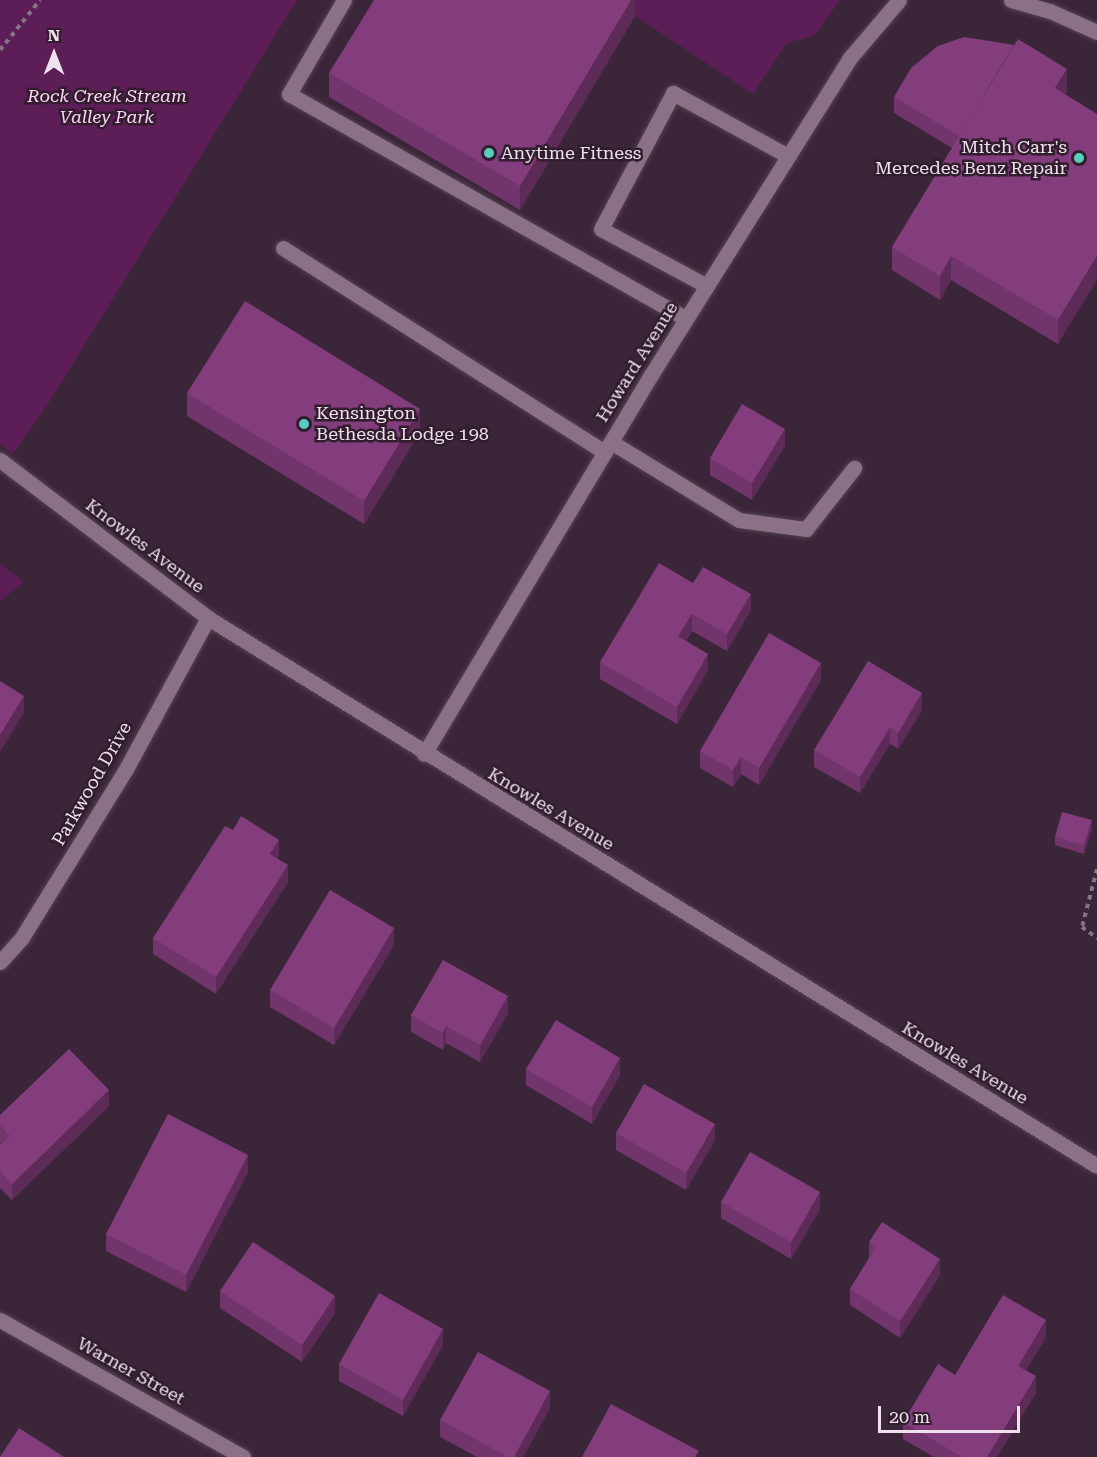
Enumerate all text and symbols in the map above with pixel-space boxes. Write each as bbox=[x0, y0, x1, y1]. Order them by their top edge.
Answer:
north arrow bbox=[24, 24, 84, 84]
text: N bbox=[48, 26, 60, 45]
park label: Rock Creek Stream Valley Park bbox=[27, 86, 187, 128]
place label: Mitch Carr's Mercedes Benz Repair bbox=[875, 137, 1067, 180]
place label: Anytime Fitness bbox=[501, 142, 641, 164]
marker: Anytime Fitness bbox=[482, 146, 496, 160]
marker: Mitch Carr's Mercedes Benz Repair bbox=[1072, 151, 1086, 165]
street label: Howard Avenue bbox=[591, 298, 683, 426]
place label: Kensington Bethesda Lodge 198 bbox=[316, 403, 489, 446]
marker: Kensington Bethesda Lodge 198 bbox=[297, 417, 311, 431]
street label: Knowles Avenue bbox=[81, 494, 209, 598]
street label: Parkwood Drive bbox=[48, 718, 136, 850]
street label: Knowles Avenue bbox=[484, 763, 618, 855]
street label: Knowles Avenue bbox=[898, 1017, 1032, 1109]
street label: Warner Street bbox=[73, 1333, 189, 1409]
scale bar bbox=[881, 1394, 1024, 1432]
text: 20 m bbox=[889, 1406, 930, 1427]

